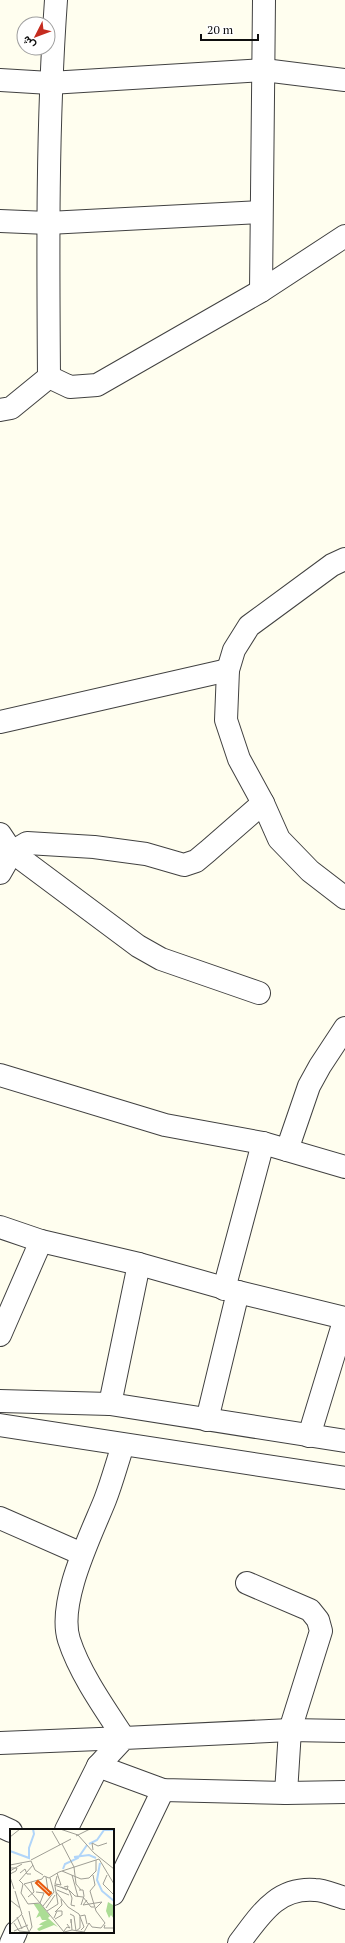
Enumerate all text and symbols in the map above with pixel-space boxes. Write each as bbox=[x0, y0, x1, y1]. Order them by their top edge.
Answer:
north arrow bbox=[16, 16, 56, 56]
scale bar bbox=[201, 16, 258, 42]
text: 20 m bbox=[207, 22, 234, 37]
text: ش bbox=[19, 33, 38, 52]
inset map bbox=[10, 1829, 114, 1933]

